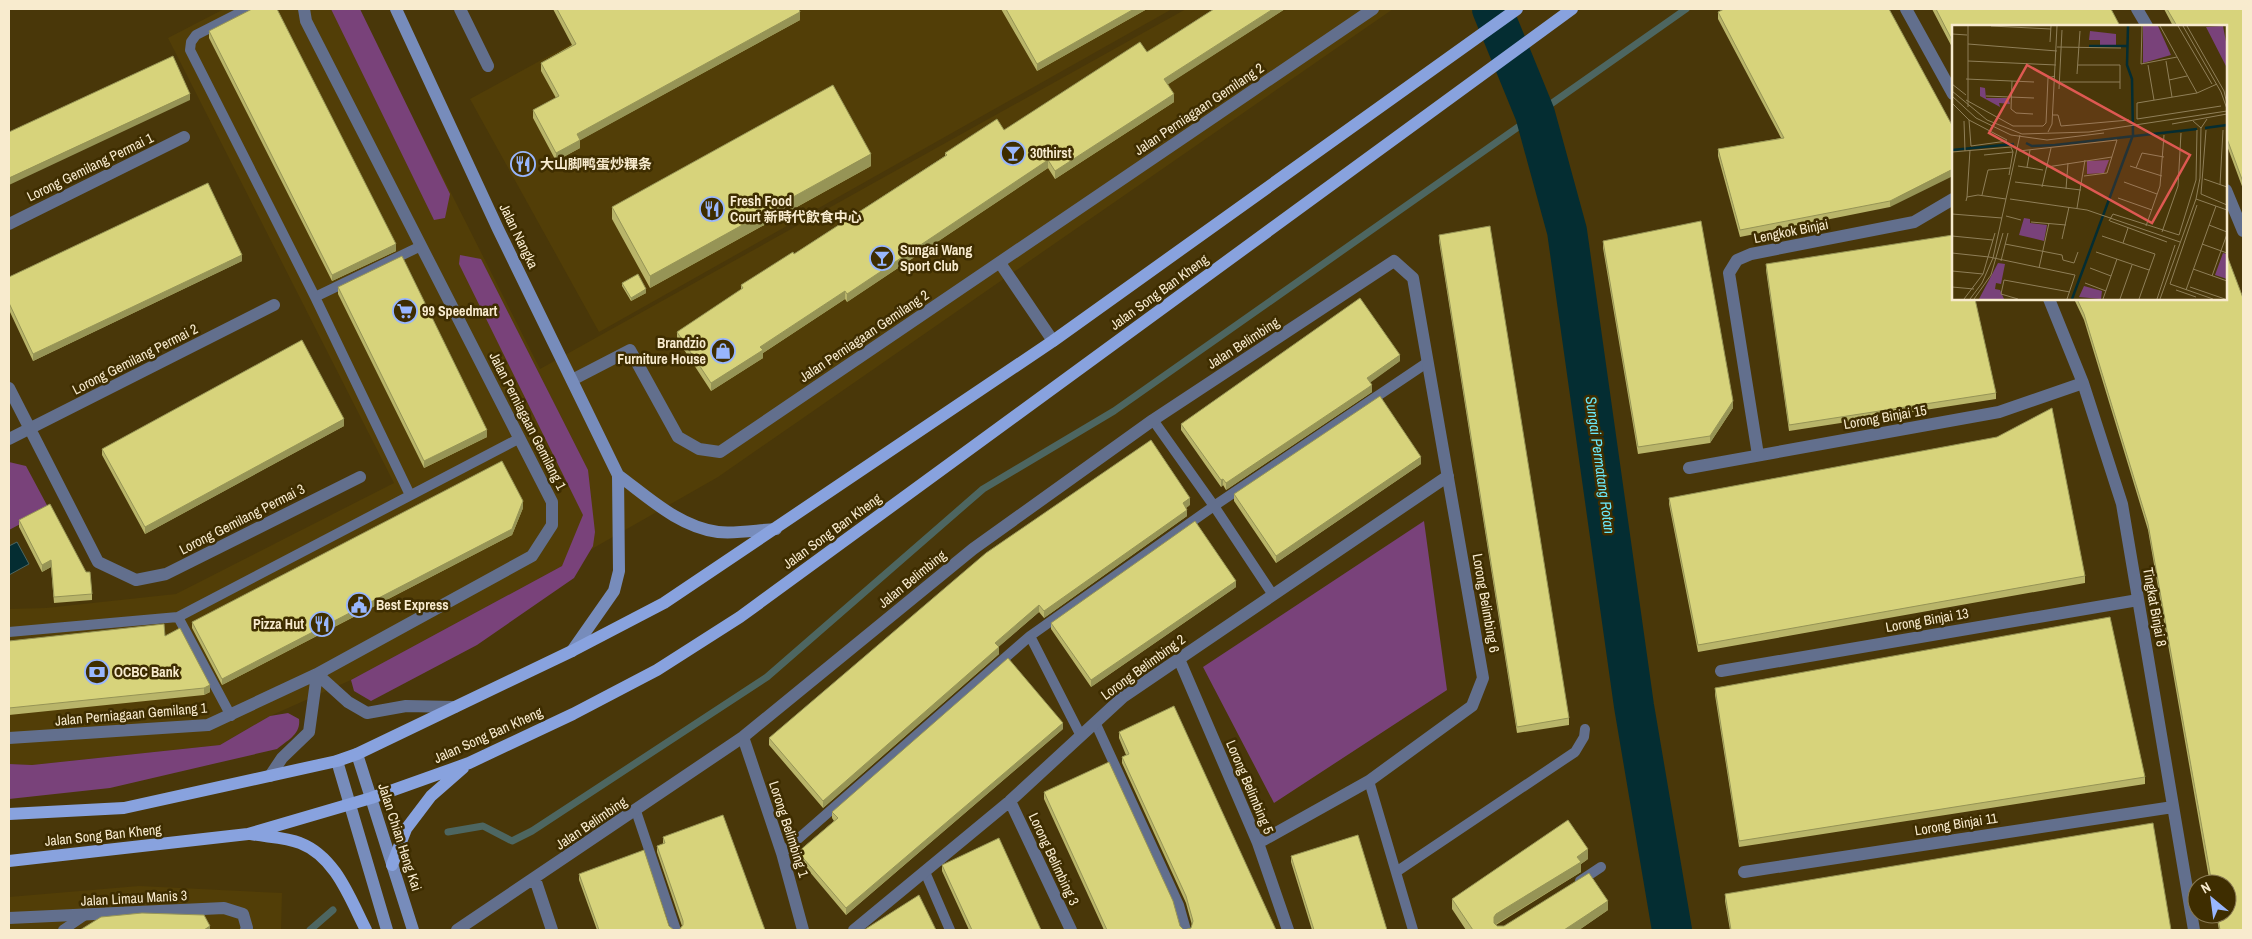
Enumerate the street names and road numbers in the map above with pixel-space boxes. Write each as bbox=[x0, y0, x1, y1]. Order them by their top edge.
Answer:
street label: Jalan Perniagaan Gemilang 2 bbox=[1131, 59, 1267, 159]
street label: Lorong Gemilang Permai 1 bbox=[24, 128, 157, 205]
street label: Jalan Nangka bbox=[496, 201, 543, 272]
street label: Lengkok Binjai bbox=[1752, 215, 1830, 247]
street label: Jalan Song Ban Kheng bbox=[1106, 250, 1212, 334]
street label: Jalan Perniagaan Gemilang 2 bbox=[796, 286, 932, 386]
street label: Jalan Belimbing bbox=[1204, 313, 1283, 373]
street label: Lorong Gemilang Permai 2 bbox=[69, 320, 201, 398]
street label: Jalan Perniagaan Gemilang 1 bbox=[485, 349, 571, 494]
street label: Lorong Binjai 15 bbox=[1842, 401, 1928, 433]
street label: Lorong Gemilang Permai 3 bbox=[176, 480, 308, 558]
street label: Jalan Song Ban Kheng bbox=[779, 489, 885, 573]
street label: Jalan Belimbing bbox=[874, 546, 950, 612]
street label: Lorong Belimbing 6 bbox=[1468, 552, 1504, 654]
street label: Tingkat Binjai 8 bbox=[2139, 566, 2171, 648]
street label: Lorong Binjai 13 bbox=[1884, 604, 1970, 636]
street label: Lorong Belimbing 2 bbox=[1097, 630, 1189, 704]
street label: Jalan Perniagaan Gemilang 1 bbox=[54, 698, 208, 730]
street label: Jalan Song Ban Kheng bbox=[431, 703, 546, 767]
street label: Lorong Belimbing 5 bbox=[1222, 737, 1278, 837]
street label: Lorong Belimbing 1 bbox=[765, 779, 813, 880]
street label: Jalan Chian Heng Kai bbox=[374, 781, 426, 893]
street label: Jalan Belimbing bbox=[552, 792, 631, 853]
street label: Lorong Binjai 11 bbox=[1913, 808, 1999, 839]
street label: Lorong Belimbing 3 bbox=[1025, 810, 1083, 908]
street label: Jalan Song Ban Kheng bbox=[44, 820, 163, 850]
street label: Jalan Limau Manis 3 bbox=[80, 886, 188, 910]

